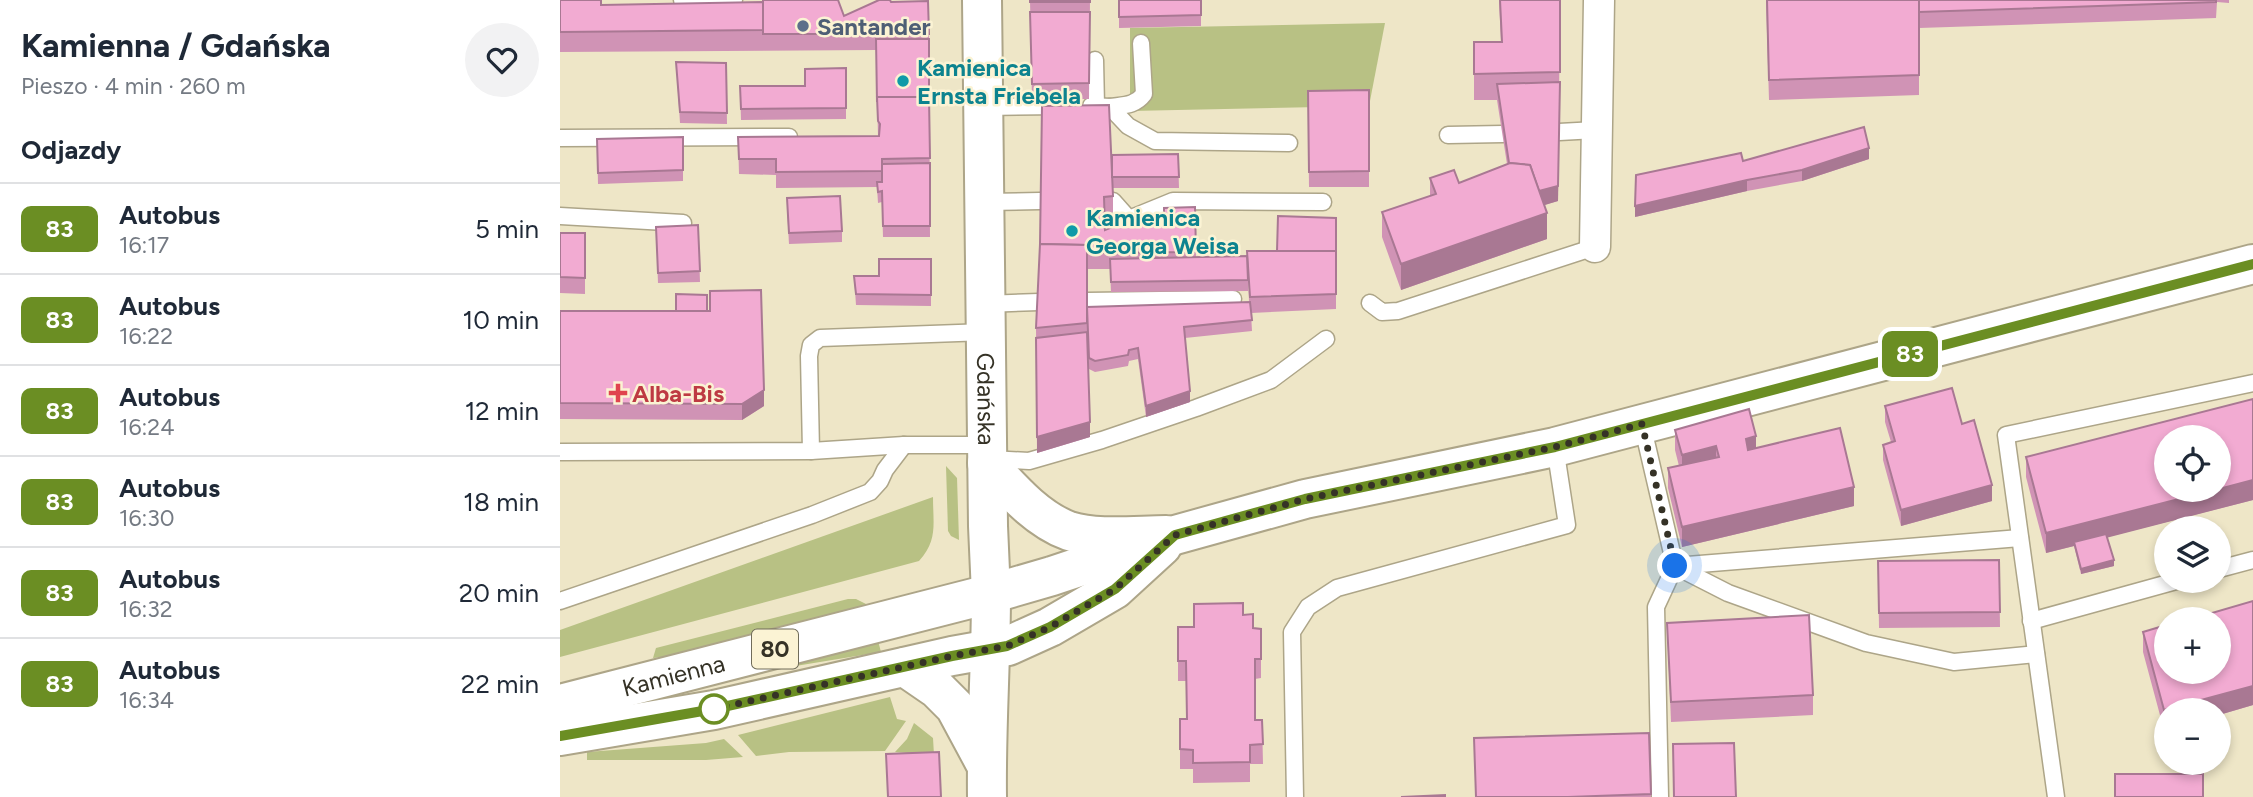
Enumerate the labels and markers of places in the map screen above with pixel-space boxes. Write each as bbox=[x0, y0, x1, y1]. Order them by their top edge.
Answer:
place label: Santander bbox=[817, 12, 931, 41]
marker: Santander bbox=[795, 18, 811, 34]
place label: Kamienica Ernsta Friebela bbox=[917, 53, 1081, 110]
marker: Kamienica Ernsta Friebela bbox=[895, 73, 911, 89]
place label: Kamienica Georga Weisa bbox=[1086, 203, 1239, 260]
marker: Kamienica Georga Weisa bbox=[1064, 223, 1080, 239]
place label: Alba-Bis bbox=[632, 379, 724, 408]
marker: Alba-Bis bbox=[610, 385, 626, 401]
unlabelled marker bbox=[699, 694, 729, 724]

